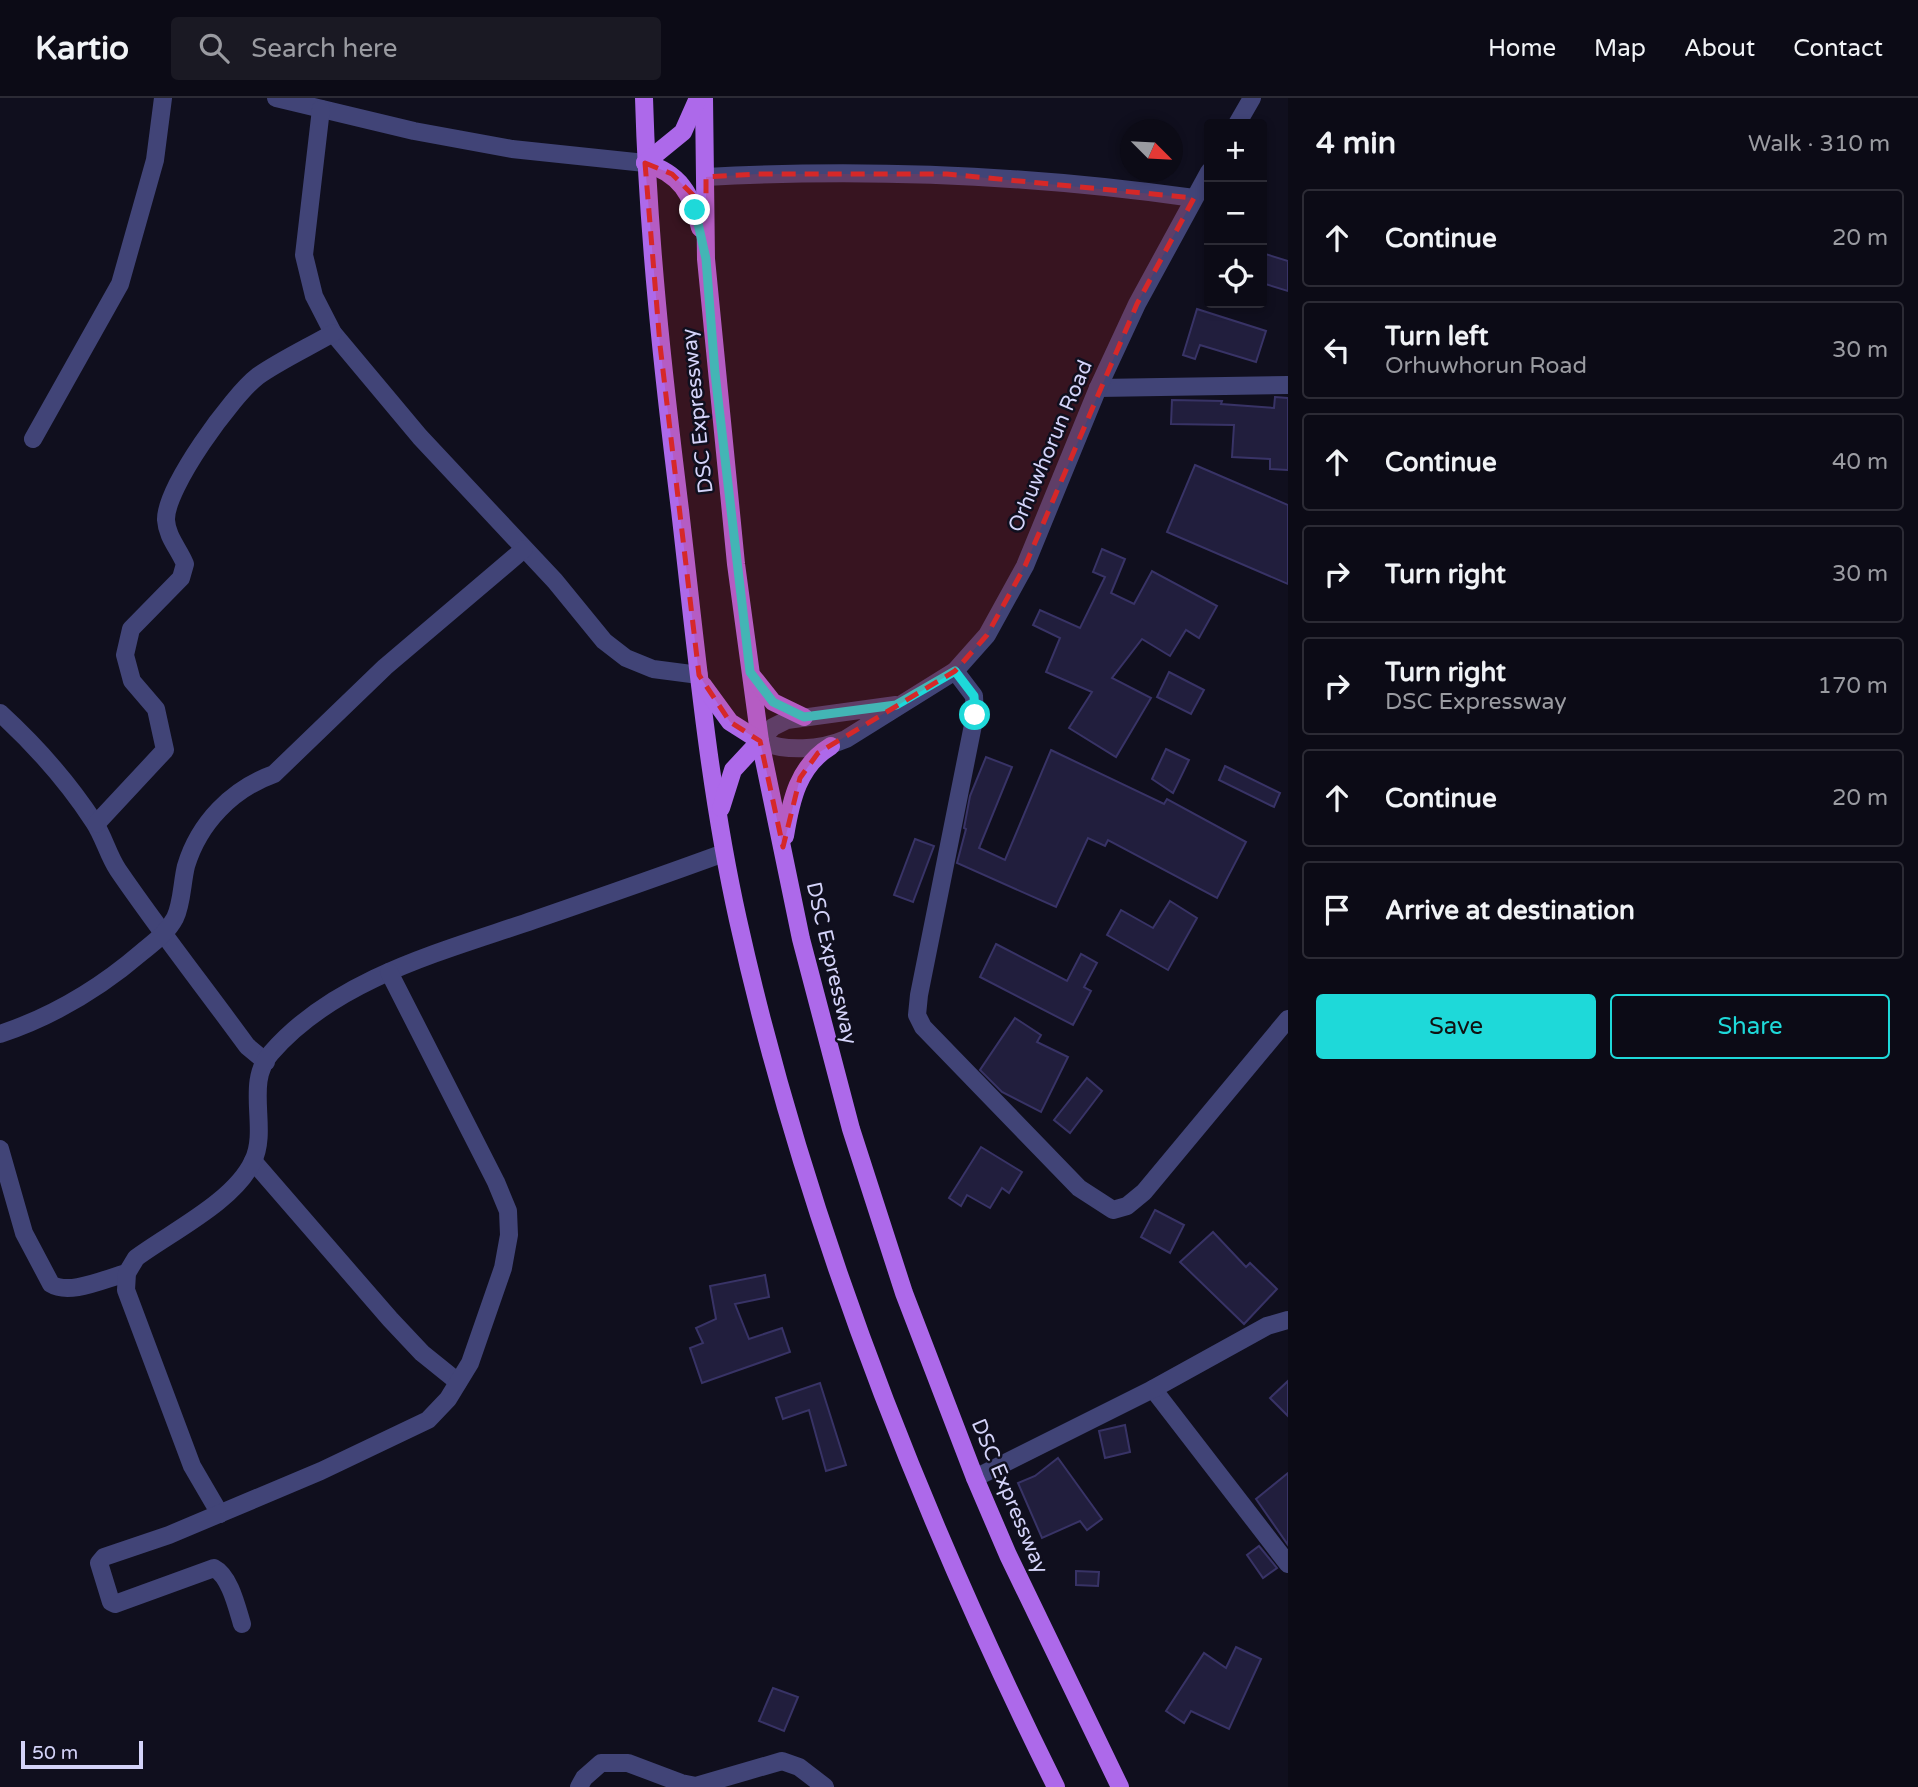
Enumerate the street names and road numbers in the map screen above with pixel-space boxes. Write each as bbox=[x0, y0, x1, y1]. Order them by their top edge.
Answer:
street label: DSC Expressway bbox=[676, 327, 719, 495]
street label: Orhuwhorun Road bbox=[1003, 356, 1098, 536]
street label: DSC Expressway bbox=[801, 879, 862, 1047]
street label: DSC Expressway bbox=[966, 1415, 1053, 1577]

